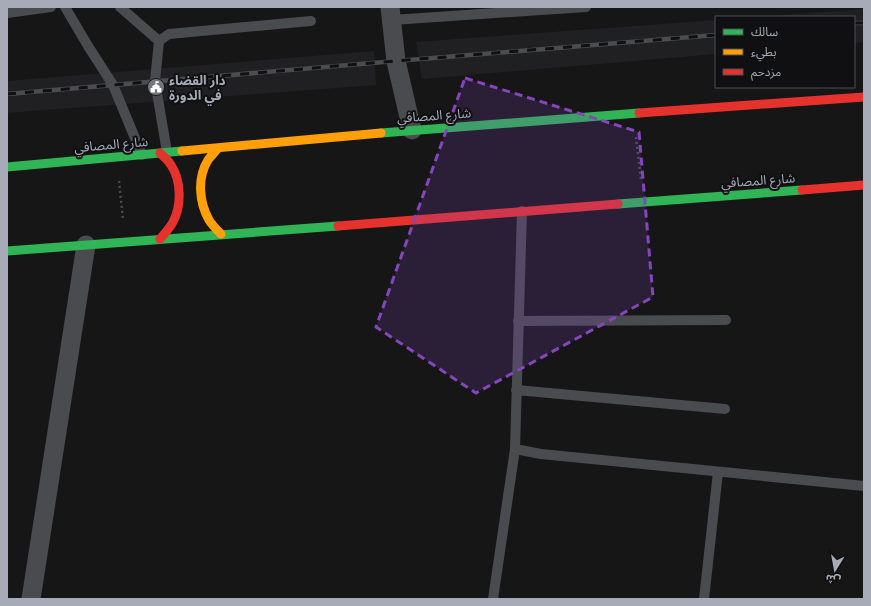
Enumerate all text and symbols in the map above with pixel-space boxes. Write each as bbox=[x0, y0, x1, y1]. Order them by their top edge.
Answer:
legend bbox=[715, 16, 855, 88]
text: سالك bbox=[751, 23, 778, 40]
text: بطيء bbox=[751, 43, 777, 62]
text: مزدحم bbox=[751, 63, 781, 81]
place label: دار القضاء في الدورة bbox=[169, 71, 226, 106]
public building icon: دار القضاء في الدورة bbox=[146, 77, 166, 97]
street label: شارع المصافي bbox=[396, 103, 472, 129]
street label: شارع المصافي bbox=[73, 132, 149, 158]
street label: شارع المصافي bbox=[720, 168, 796, 194]
north arrow bbox=[815, 550, 855, 590]
text: ش bbox=[824, 572, 842, 589]

